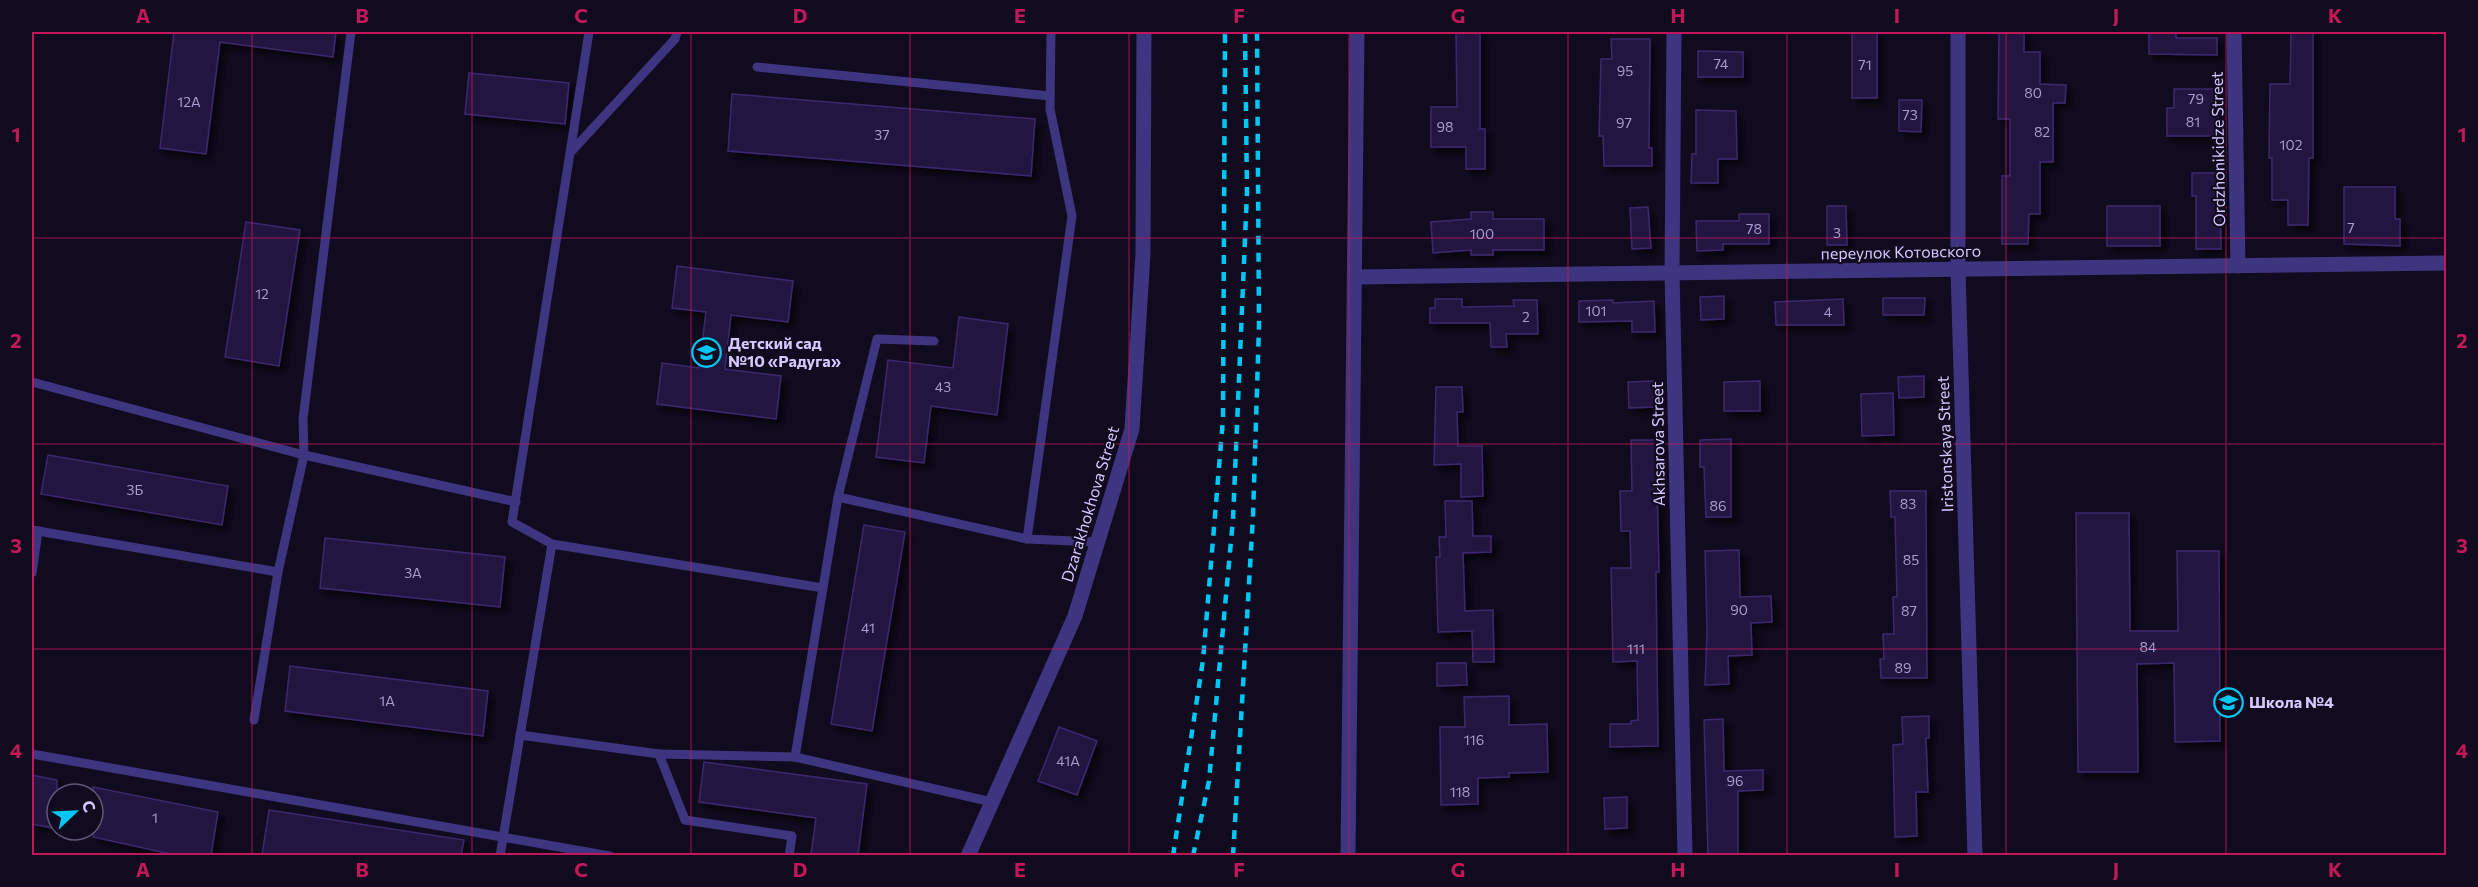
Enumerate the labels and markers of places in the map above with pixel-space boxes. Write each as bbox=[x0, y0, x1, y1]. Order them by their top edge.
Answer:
place label: Детский сад №10 «Радуга» bbox=[728, 333, 841, 370]
school or university icon: Детский сад №10 «Радуга» bbox=[691, 336, 723, 368]
school or university icon: Школа №4 bbox=[2212, 686, 2244, 718]
place label: Школа №4 bbox=[2249, 692, 2334, 711]

